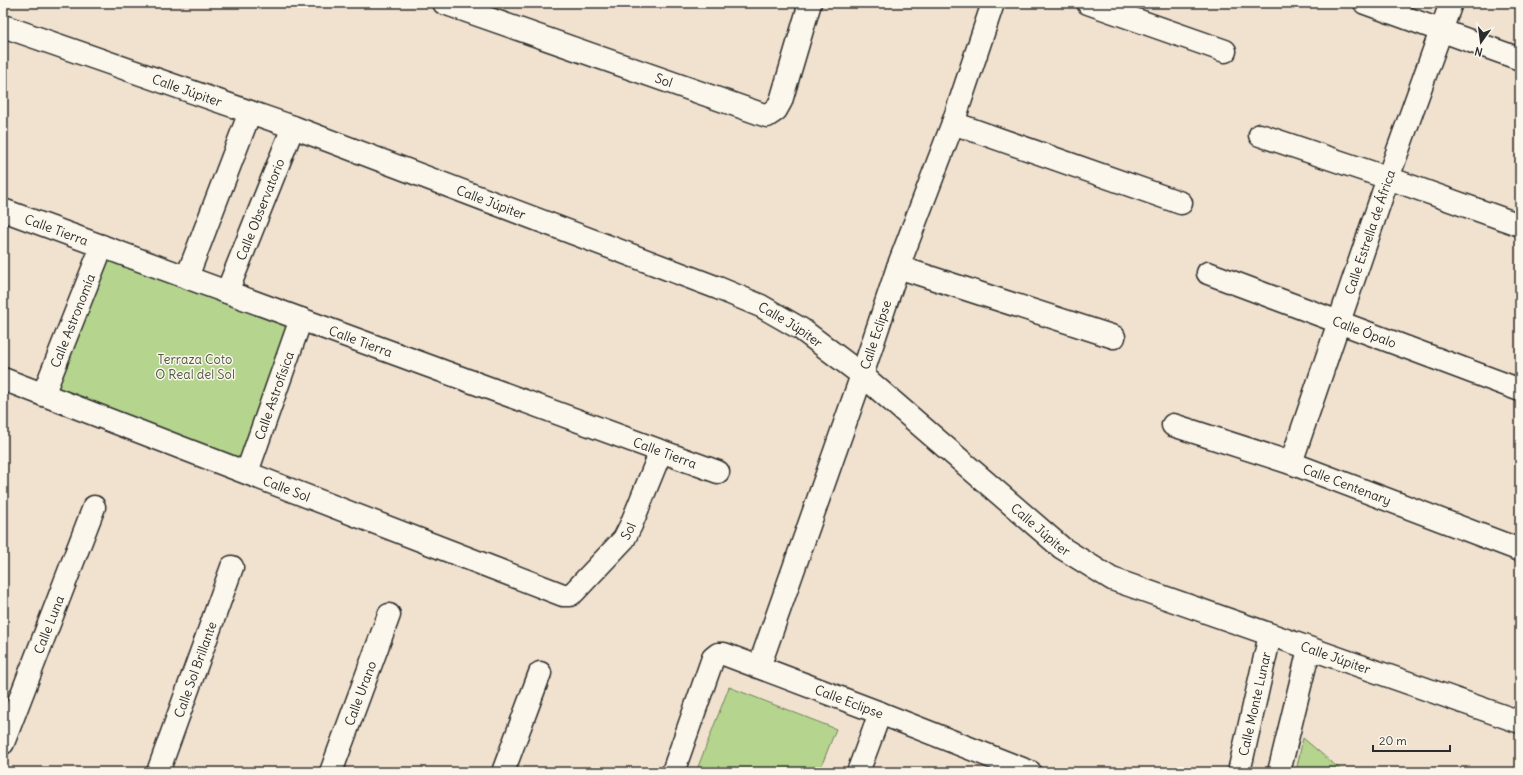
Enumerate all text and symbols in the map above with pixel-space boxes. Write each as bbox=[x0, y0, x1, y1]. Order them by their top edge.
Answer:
north arrow bbox=[1461, 22, 1501, 62]
text: N bbox=[1473, 44, 1484, 59]
street label: Sol bbox=[653, 70, 675, 91]
street label: Calle Júpiter bbox=[150, 71, 225, 111]
street label: Calle Observatorio bbox=[233, 156, 289, 263]
street label: Calle Estrella de África bbox=[1341, 168, 1399, 297]
street label: Calle Júpiter bbox=[454, 182, 529, 224]
street label: Calle Tierra bbox=[22, 211, 91, 250]
street label: Calle Astronomía bbox=[47, 271, 99, 370]
street label: Calle Júpiter bbox=[755, 298, 826, 352]
street label: Calle Eclipse bbox=[856, 298, 895, 372]
street label: Calle Ópalo bbox=[1330, 312, 1399, 352]
street label: Calle Tierra bbox=[326, 322, 395, 361]
street label: Calle Astrofísica bbox=[251, 349, 298, 442]
park label: Terraza Coto O Real del Sol bbox=[155, 351, 235, 383]
street label: Calle Tierra bbox=[631, 434, 699, 472]
street label: Calle Centenary bbox=[1300, 460, 1394, 509]
street label: Calle Sol bbox=[260, 472, 313, 506]
street label: Calle Júpiter bbox=[1007, 500, 1074, 560]
street label: Sol bbox=[617, 520, 640, 543]
street label: Calle Luna bbox=[30, 593, 68, 656]
street label: Calle Sol Brillante bbox=[170, 619, 221, 720]
street label: Calle Júpiter bbox=[1298, 638, 1373, 678]
street label: Calle Monte Lunar bbox=[1235, 649, 1275, 758]
street label: Calle Urano bbox=[341, 659, 380, 728]
street label: Calle Eclipse bbox=[812, 681, 886, 722]
scale bar bbox=[1373, 727, 1450, 753]
text: 20 m bbox=[1379, 733, 1407, 748]

